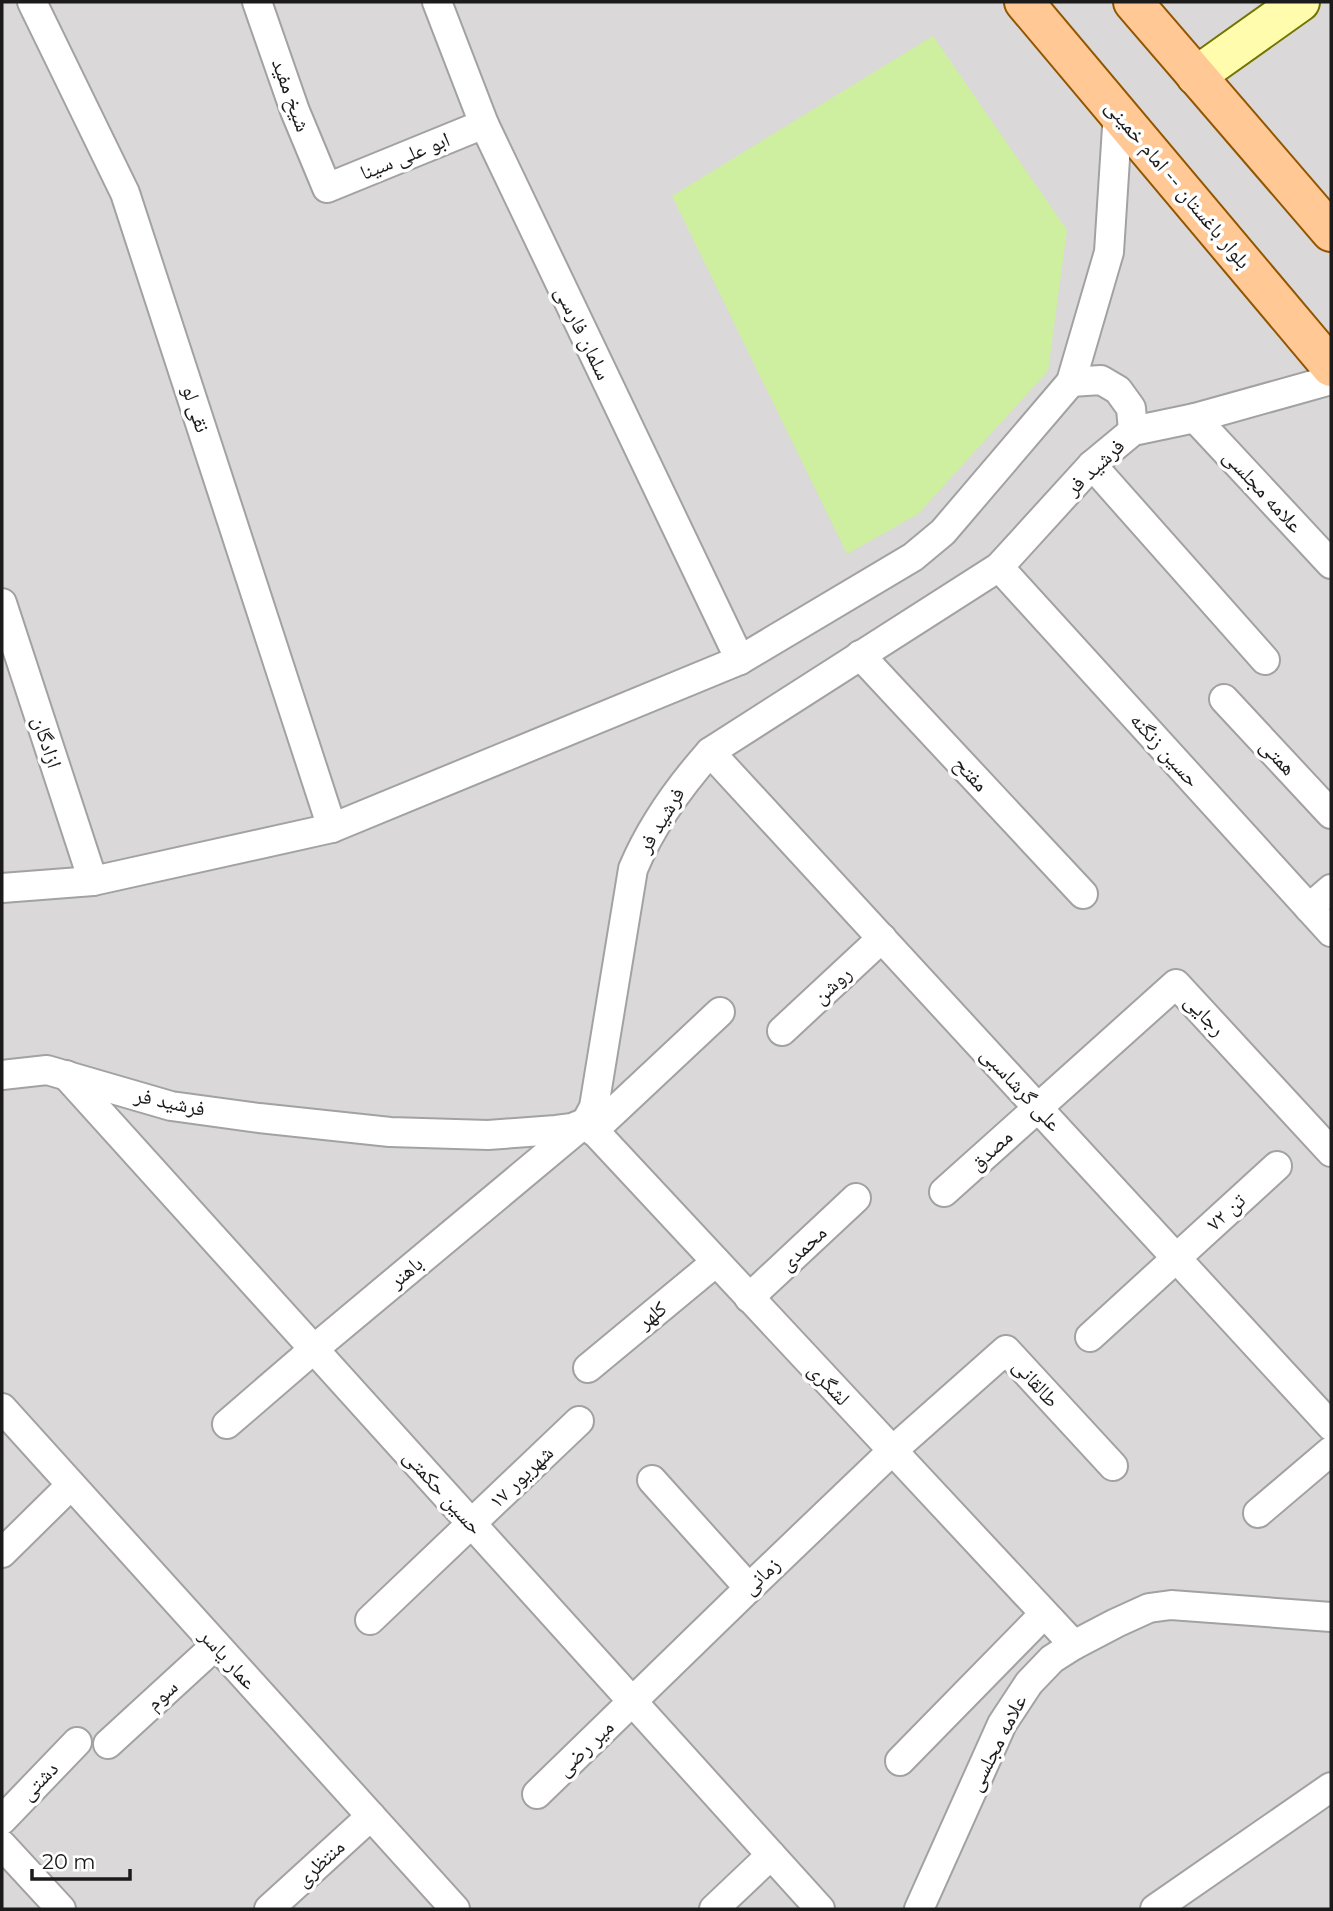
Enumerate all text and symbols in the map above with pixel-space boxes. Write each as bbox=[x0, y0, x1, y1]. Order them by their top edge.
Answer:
street label: شیخ مفید bbox=[266, 55, 316, 135]
street label: بلوار باغستان -- امام خمینی bbox=[1099, 94, 1256, 275]
street label: ابو علی سینا bbox=[356, 126, 454, 186]
street label: سلمان فارسی bbox=[549, 282, 617, 384]
street label: نقی لو bbox=[176, 382, 216, 436]
street label: فرشید فر bbox=[1059, 433, 1129, 501]
street label: علامه مجلسی bbox=[1218, 444, 1309, 539]
street label: حسین زنگنه bbox=[1125, 707, 1205, 793]
street label: ازادگان bbox=[27, 713, 68, 771]
street label: همتی bbox=[1254, 733, 1302, 781]
street label: مفتح bbox=[948, 751, 994, 797]
street label: فرشید فر bbox=[631, 783, 690, 858]
street label: روشن bbox=[807, 960, 857, 1010]
street label: رجایی bbox=[1179, 988, 1231, 1042]
street label: علی گرشاسبی bbox=[975, 1041, 1067, 1137]
street label: فرشید فر bbox=[132, 1082, 208, 1121]
street label: مصدق bbox=[964, 1124, 1018, 1176]
street label: ۷۲ تن bbox=[1201, 1188, 1251, 1236]
street label: محمدی bbox=[774, 1220, 831, 1276]
street label: باهنر bbox=[383, 1250, 428, 1294]
street label: کلهر bbox=[631, 1295, 672, 1335]
street label: طالقانی bbox=[1007, 1353, 1065, 1413]
street label: لشگری bbox=[803, 1357, 855, 1410]
street label: ۱۷ شهریور bbox=[483, 1440, 558, 1513]
street label: حسین حکمتی bbox=[398, 1444, 488, 1540]
street label: زمانی bbox=[736, 1552, 786, 1600]
street label: عمار یاسر bbox=[194, 1622, 262, 1694]
street label: سوم bbox=[141, 1674, 184, 1717]
street label: علامه مجلسی bbox=[962, 1690, 1033, 1796]
street label: میر رضی bbox=[551, 1714, 619, 1782]
street label: دشتی bbox=[14, 1756, 64, 1806]
street label: منتظری bbox=[290, 1834, 349, 1892]
scale bar bbox=[32, 1838, 130, 1882]
text: 20 m bbox=[42, 1849, 96, 1874]

